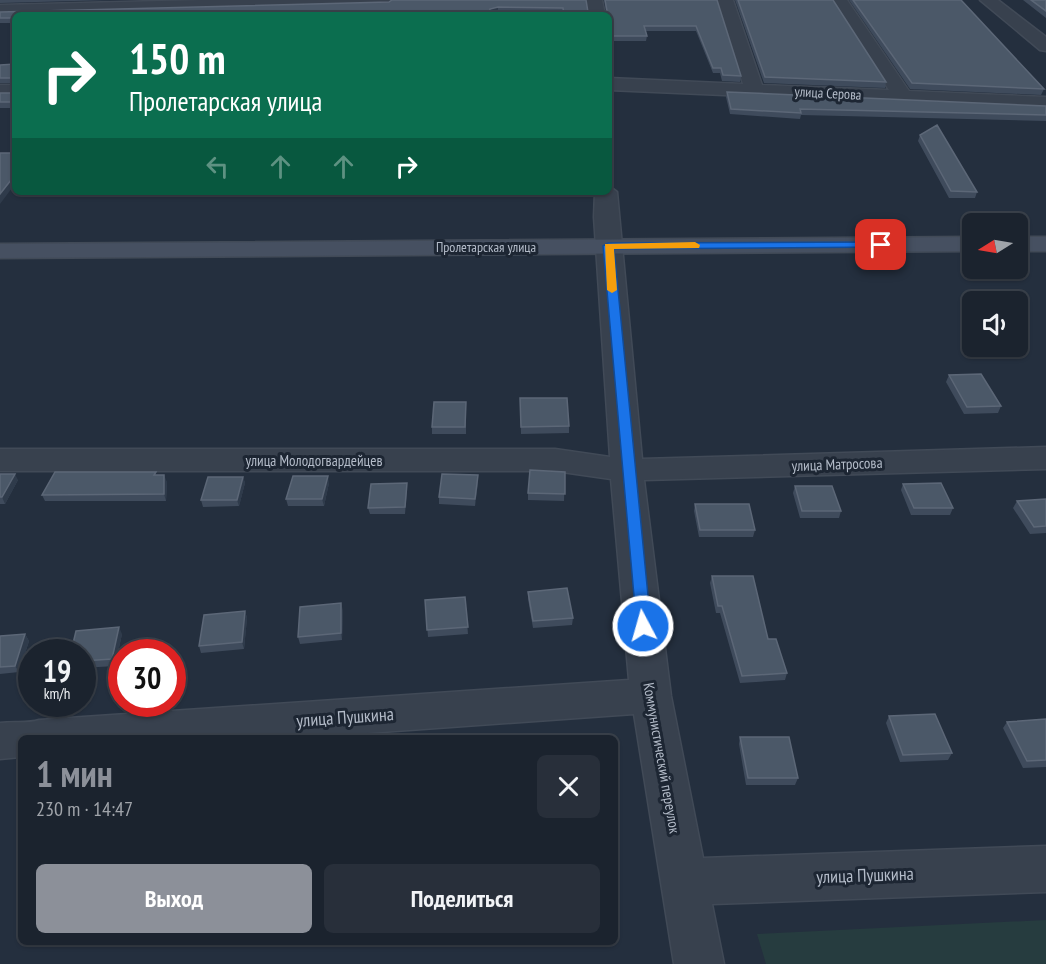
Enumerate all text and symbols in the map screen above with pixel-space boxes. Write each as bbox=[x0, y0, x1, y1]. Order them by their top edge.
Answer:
text: 150 m bbox=[129, 31, 226, 86]
icon: right bbox=[30, 36, 108, 114]
street label: улица Серова bbox=[794, 82, 862, 104]
text: Пролетарская улица bbox=[129, 84, 322, 118]
icon: left bbox=[201, 150, 234, 183]
icon: ahead bbox=[264, 150, 297, 183]
icon: ahead bbox=[327, 150, 360, 183]
icon: right bbox=[390, 150, 423, 183]
north arrow bbox=[962, 213, 1028, 279]
map controls bbox=[962, 213, 1028, 357]
pin bbox=[855, 219, 906, 270]
icon: arrive bbox=[864, 228, 897, 261]
street label: Пролетарская улица bbox=[436, 238, 536, 256]
button: sound bbox=[962, 291, 1028, 357]
street label: улица Молодогвардейцев bbox=[246, 451, 382, 470]
street label: улица Матросова bbox=[791, 453, 883, 475]
position arrow bbox=[611, 594, 675, 658]
speed limit sign: 30 bbox=[108, 639, 186, 717]
text: 19 bbox=[43, 651, 71, 690]
street label: Коммунистический переулок bbox=[639, 681, 685, 835]
text: km/h bbox=[44, 684, 70, 703]
street label: улица Пушкина bbox=[296, 702, 394, 732]
text: 1 мин bbox=[36, 750, 113, 797]
button: close bbox=[537, 755, 600, 818]
text: 230 m · 14:47 bbox=[36, 796, 133, 822]
street label: улица Пушкина bbox=[816, 862, 914, 888]
button: Выход bbox=[36, 864, 312, 933]
button: Поделиться bbox=[324, 864, 600, 933]

